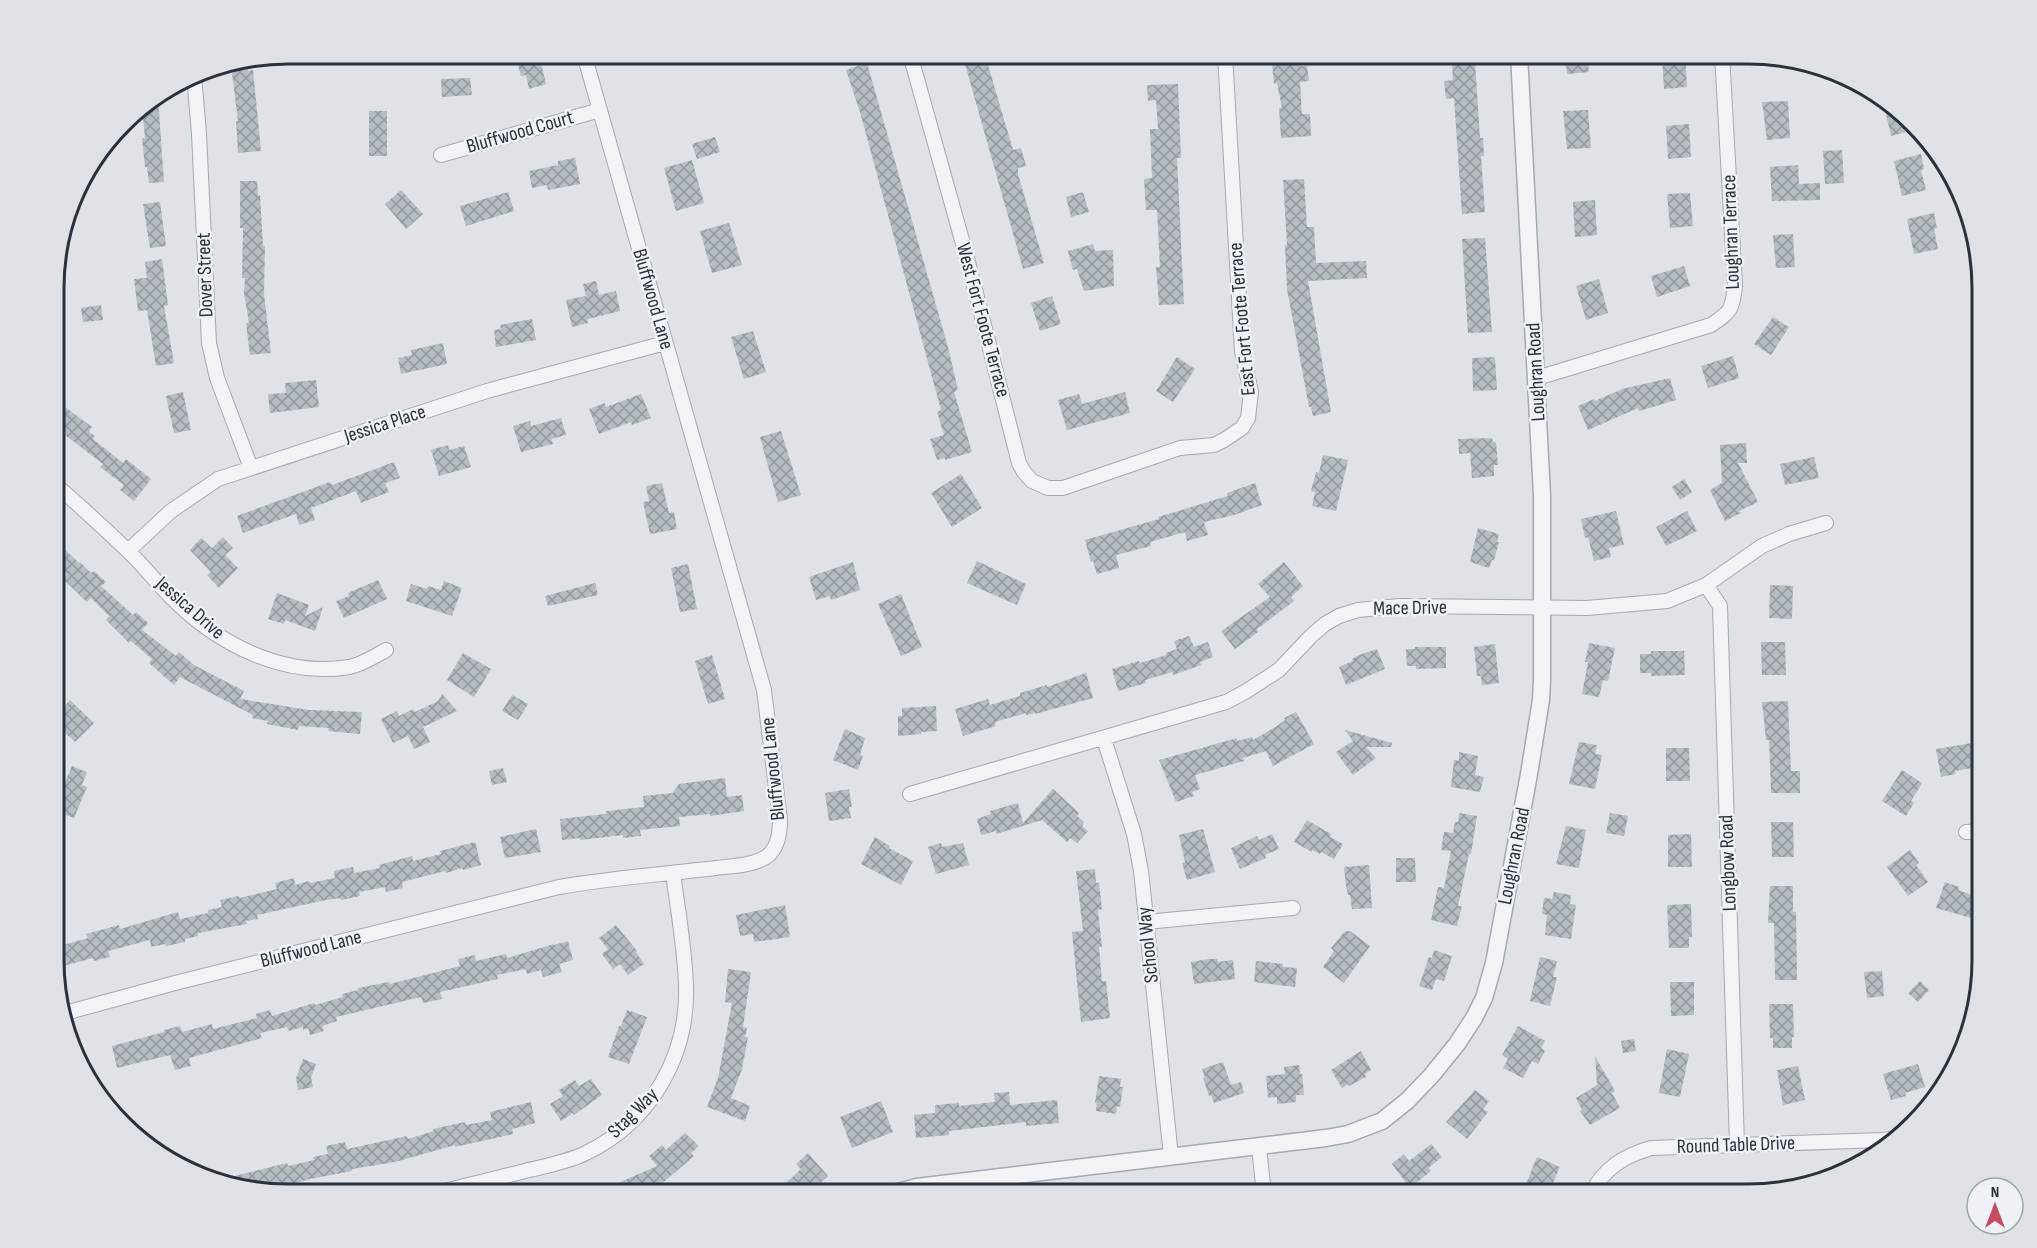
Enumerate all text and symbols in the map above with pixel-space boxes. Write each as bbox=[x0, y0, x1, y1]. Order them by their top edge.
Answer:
street label: Bluffwood Court bbox=[464, 105, 576, 159]
street label: Loughran Terrace bbox=[1717, 174, 1745, 290]
street label: Dover Street bbox=[192, 232, 218, 318]
street label: West Fort Foote Terrace bbox=[951, 240, 1015, 400]
street label: East Fort Foote Terrace bbox=[1223, 241, 1261, 397]
street label: Bluffwood Lane bbox=[627, 246, 679, 352]
street label: Loughran Road bbox=[1521, 322, 1551, 422]
street label: Jessica Place bbox=[340, 400, 429, 449]
street label: Jessica Drive bbox=[150, 571, 229, 644]
street label: Mace Drive bbox=[1373, 595, 1447, 621]
street label: Bluffwood Lane bbox=[756, 716, 790, 822]
street label: Loughran Road bbox=[1493, 805, 1535, 907]
street label: Longbow Road bbox=[1714, 814, 1742, 912]
street label: School Way bbox=[1132, 905, 1164, 984]
street label: Bluffwood Lane bbox=[258, 925, 364, 973]
street label: Stag Way bbox=[603, 1083, 663, 1143]
street label: Round Table Drive bbox=[1676, 1131, 1796, 1159]
north arrow bbox=[1965, 1176, 2025, 1236]
text: N bbox=[1991, 1183, 1999, 1202]

